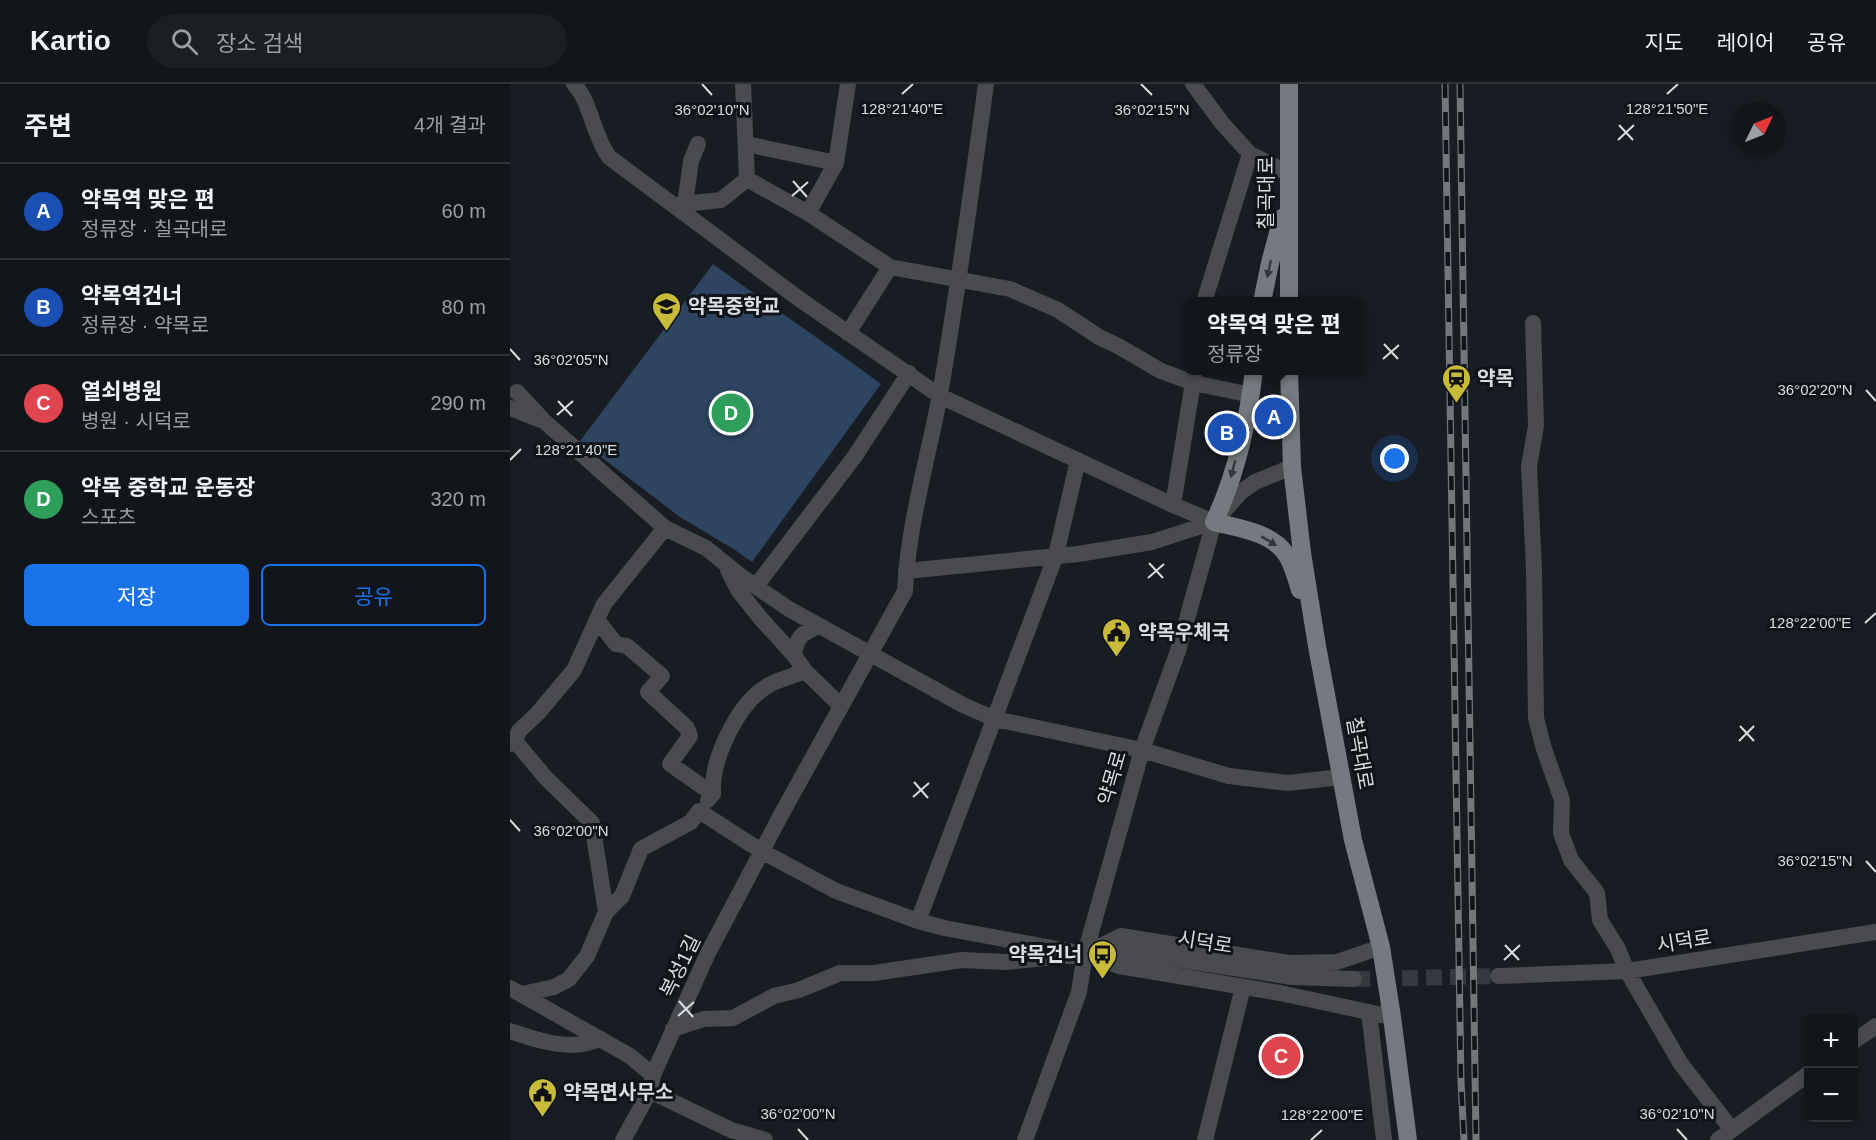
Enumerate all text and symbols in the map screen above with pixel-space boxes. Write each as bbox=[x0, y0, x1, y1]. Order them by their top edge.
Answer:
search box bbox=[147, 14, 567, 68]
text: Kartio bbox=[30, 25, 111, 56]
icon: search bbox=[168, 25, 201, 58]
text: 장소 검색 bbox=[216, 31, 303, 56]
text: 지도 bbox=[1645, 31, 1683, 54]
text: 레이어 bbox=[1716, 31, 1774, 54]
text: 공유 bbox=[1807, 31, 1846, 54]
text: 128°21'40"E bbox=[861, 100, 943, 117]
text: 128°21'50"E bbox=[1626, 100, 1708, 117]
text: 36°02'10"N bbox=[674, 101, 750, 118]
text: 36°02'15"N bbox=[1114, 101, 1190, 118]
north arrow bbox=[1732, 102, 1786, 156]
text: 주변 bbox=[24, 111, 72, 141]
text: 4개 결과 bbox=[414, 114, 486, 136]
street label: 칠곡대로 bbox=[1255, 156, 1277, 230]
text: 약목역 맞은 편 bbox=[81, 187, 215, 212]
text: A bbox=[36, 200, 51, 222]
text: 60 m bbox=[442, 200, 486, 222]
text: 정류장 · 칠곡대로 bbox=[81, 218, 228, 240]
one-way arrow bbox=[1264, 260, 1273, 279]
text: 약목역건너 bbox=[81, 283, 182, 308]
school or university icon: 약목중학교 bbox=[651, 290, 683, 332]
place label: 약목중학교 bbox=[688, 295, 780, 317]
text: B bbox=[36, 296, 51, 318]
text: 80 m bbox=[442, 296, 486, 318]
popup bbox=[1184, 297, 1364, 375]
text: 약목역 맞은 편 bbox=[1207, 312, 1341, 337]
text: 정류장 · 약목로 bbox=[81, 314, 209, 336]
text: 정류장 bbox=[1207, 343, 1262, 365]
text: 36°02'05"N bbox=[533, 351, 609, 368]
station icon: 약목 bbox=[1440, 362, 1472, 404]
place label: 약목 bbox=[1477, 367, 1514, 389]
text: 열쇠병원 bbox=[81, 379, 162, 404]
text: 36°02'20"N bbox=[1777, 381, 1853, 398]
pin: D bbox=[712, 390, 750, 436]
text: C bbox=[36, 392, 51, 414]
text: 290 m bbox=[430, 392, 486, 414]
pin: A bbox=[1254, 394, 1293, 440]
text: 병원 · 시덕로 bbox=[81, 410, 191, 432]
pin: B bbox=[1208, 410, 1246, 456]
text: 128°21'40"E bbox=[535, 441, 617, 458]
your location bbox=[1380, 444, 1409, 473]
one-way arrow bbox=[1228, 460, 1238, 478]
text: 약목 중학교 운동장 bbox=[81, 475, 255, 500]
text: D bbox=[36, 488, 51, 510]
text: 320 m bbox=[430, 488, 486, 510]
text: 스포츠 bbox=[81, 506, 136, 528]
one-way arrow bbox=[1261, 535, 1277, 546]
button: 저장 bbox=[24, 564, 249, 626]
button: 공유 bbox=[261, 564, 486, 626]
text: 128°22'00"E bbox=[1769, 614, 1851, 631]
public building icon: 약목우체국 bbox=[1101, 616, 1133, 658]
place label: 약목우체국 bbox=[1138, 621, 1230, 643]
street label: 칠곡대로 bbox=[1343, 715, 1377, 791]
street label: 약목로 bbox=[1094, 748, 1130, 808]
text: 36°02'00"N bbox=[533, 822, 609, 839]
text: 36°02'15"N bbox=[1777, 852, 1853, 869]
street label: 시덕로 bbox=[1655, 926, 1713, 956]
street label: 시덕로 bbox=[1176, 927, 1234, 957]
street label: 복성1길 bbox=[656, 931, 704, 1001]
bus stop icon: 약목건너 bbox=[1087, 938, 1119, 980]
place label: 약목건너 bbox=[1008, 943, 1082, 965]
map controls bbox=[1804, 1014, 1858, 1122]
button: + bbox=[1804, 1014, 1858, 1068]
pin: C bbox=[1262, 1034, 1300, 1078]
button: − bbox=[1804, 1068, 1858, 1122]
public building icon: 약목면사무소 bbox=[526, 1076, 558, 1118]
place label: 약목면사무소 bbox=[563, 1081, 673, 1103]
text: 36°02'00"N bbox=[760, 1105, 836, 1122]
text: 36°02'10"N bbox=[1639, 1105, 1715, 1122]
text: 128°22'00"E bbox=[1281, 1106, 1363, 1123]

